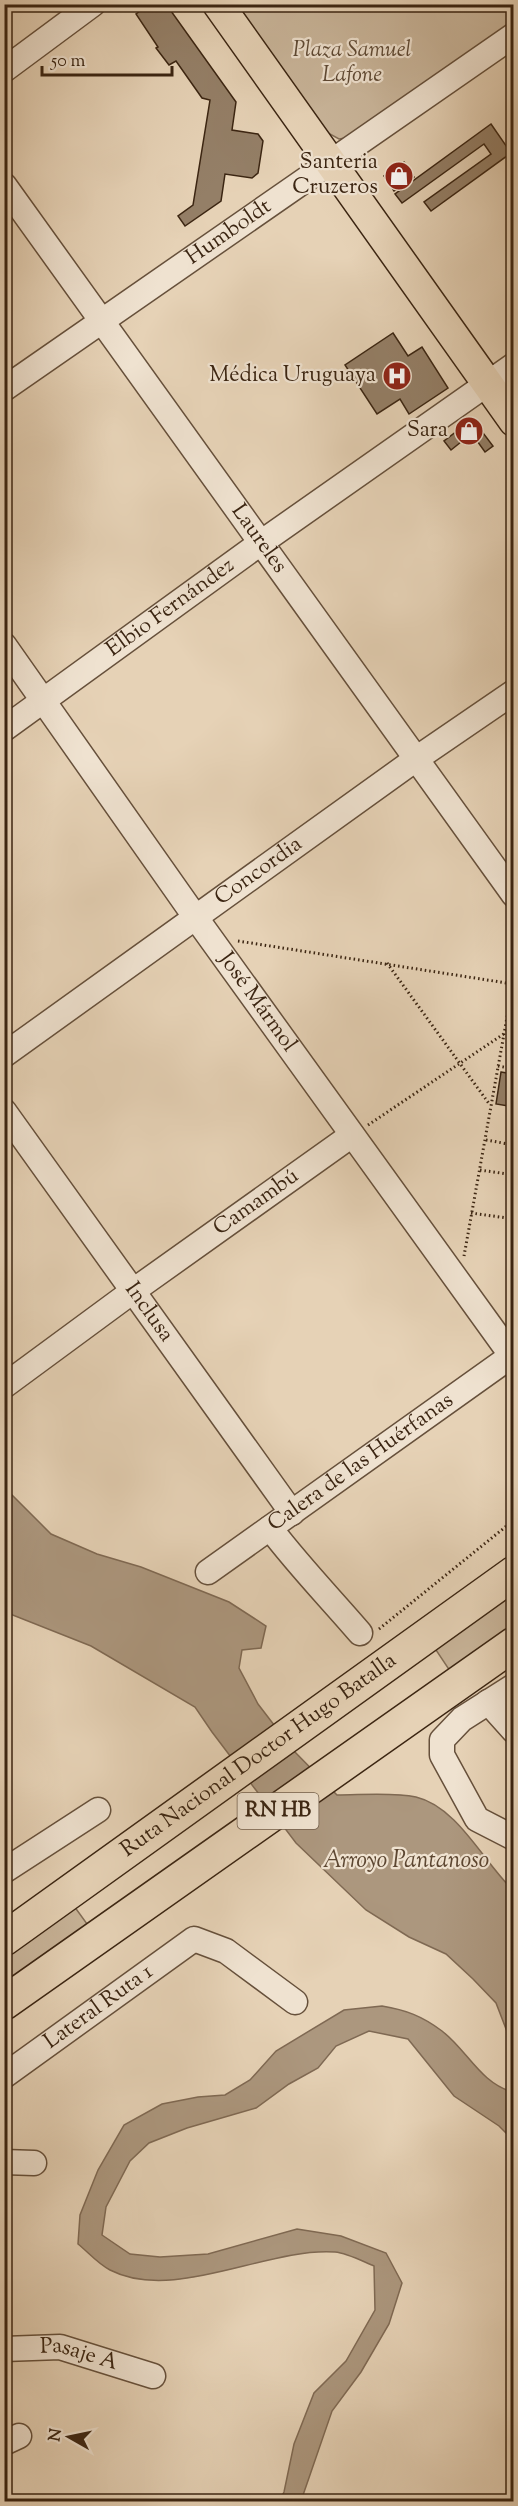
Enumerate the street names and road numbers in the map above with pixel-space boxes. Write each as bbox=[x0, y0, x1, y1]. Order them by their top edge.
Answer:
street label: Humboldt bbox=[180, 191, 279, 274]
street label: Laureles bbox=[222, 498, 294, 581]
street label: Elbio Fernández bbox=[100, 551, 242, 666]
street label: Concordia bbox=[209, 829, 309, 914]
street label: José Mármol bbox=[209, 945, 304, 1059]
street label: Camambú bbox=[207, 1161, 306, 1245]
street label: Inclusa bbox=[116, 1276, 181, 1349]
street label: Calera de las Huérfanas bbox=[261, 1386, 461, 1540]
street label: Ruta Nacional Doctor Hugo Batalla bbox=[115, 1646, 404, 1866]
road number: RN HB bbox=[238, 1793, 318, 1829]
street label: Lateral Ruta 1 bbox=[38, 1957, 161, 2058]
street label: Pasaje A bbox=[40, 2331, 122, 2380]

